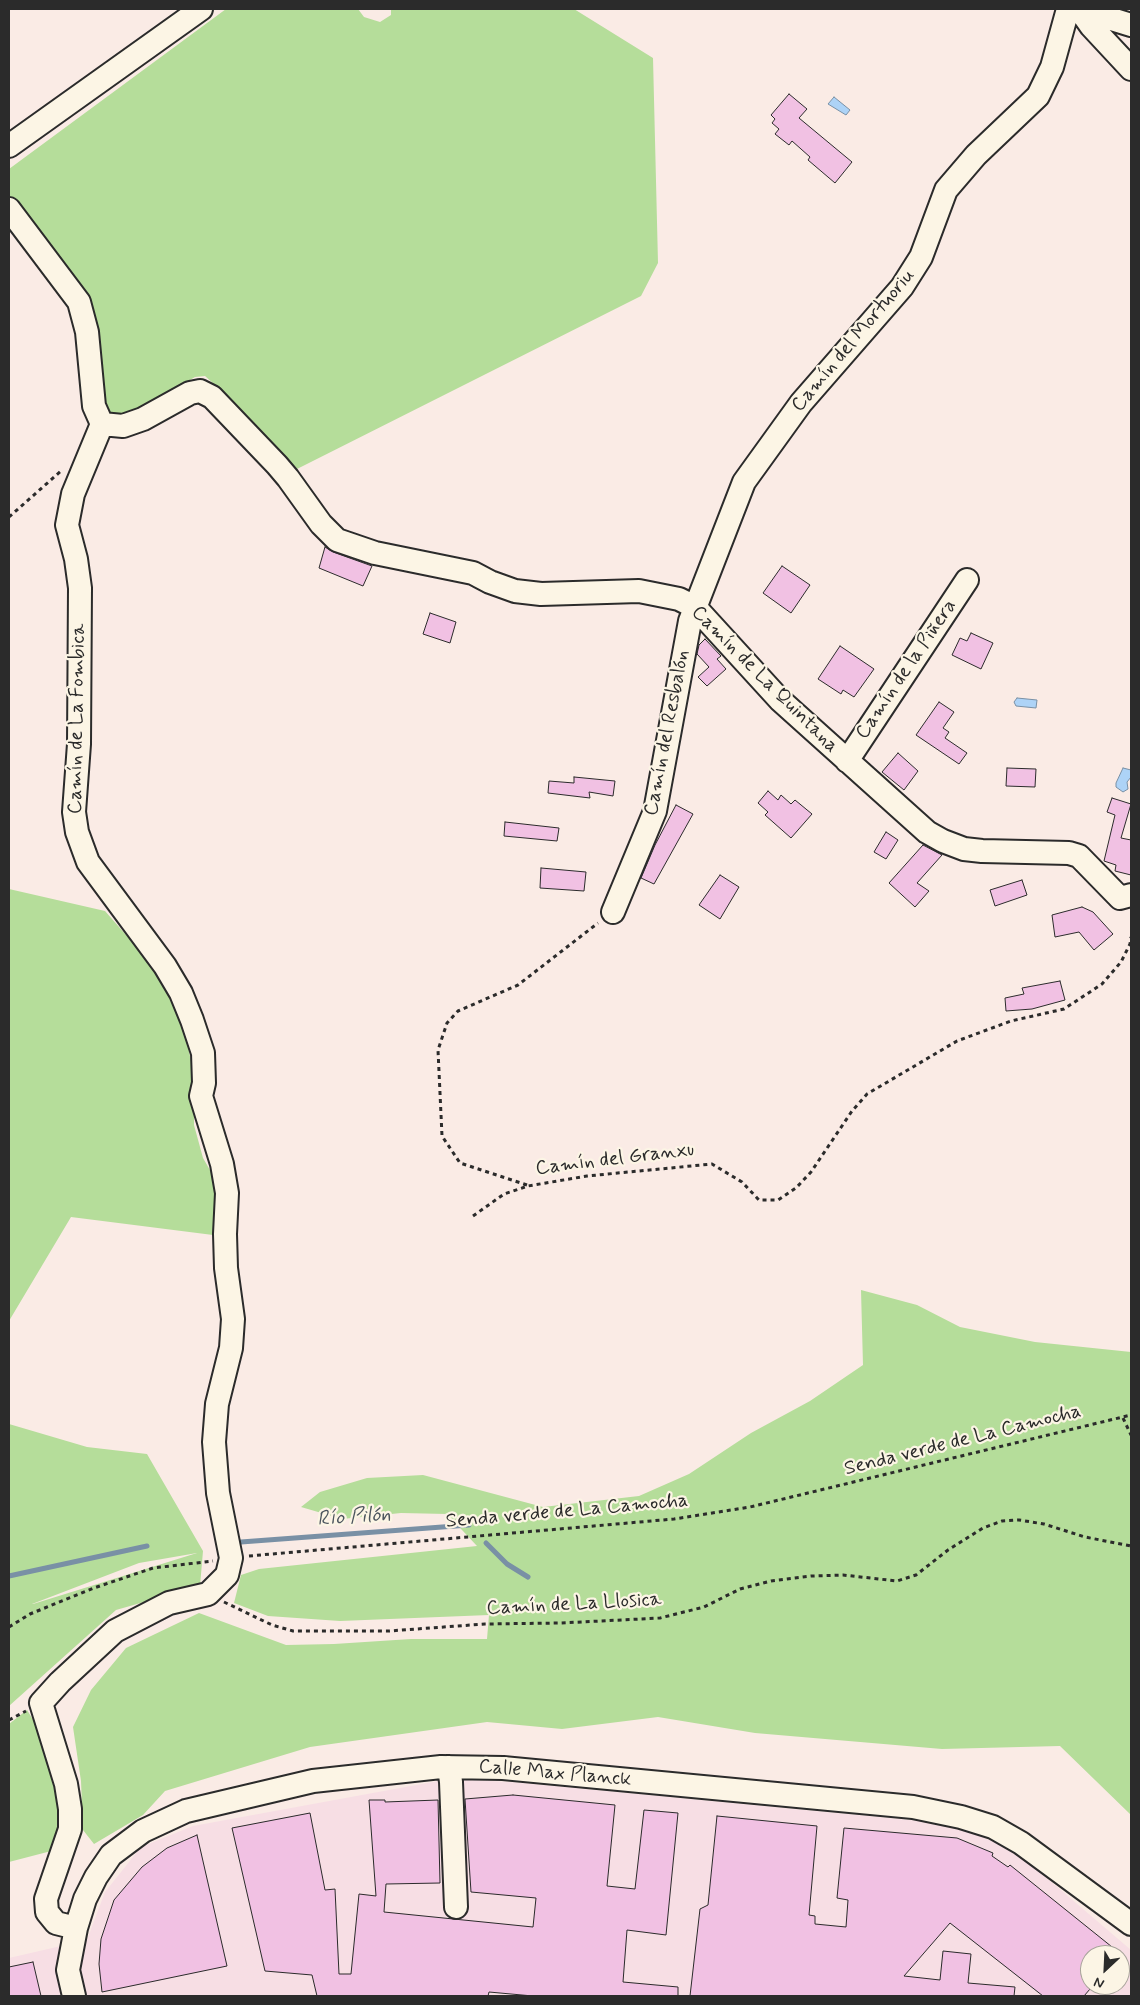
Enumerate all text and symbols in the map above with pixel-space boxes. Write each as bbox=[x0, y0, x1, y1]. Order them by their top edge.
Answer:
street label: Camín del Mortuoriu bbox=[787, 265, 921, 417]
street label: Camín de la Piñera bbox=[851, 596, 963, 744]
street label: Camín de La Quintana bbox=[685, 601, 843, 759]
street label: Camín de La Fombica bbox=[64, 624, 92, 814]
street label: Camín del Resbalón bbox=[640, 648, 696, 818]
street label: Camín del Granxu bbox=[534, 1138, 696, 1182]
street label: Senda verde de La Camocha bbox=[842, 1400, 1084, 1482]
street label: Senda verde de La Camocha bbox=[445, 1489, 689, 1535]
water label: Río Pilón bbox=[316, 1503, 392, 1533]
street label: Camín de La Llosica bbox=[486, 1588, 662, 1622]
street label: Calle Max Planck bbox=[478, 1755, 632, 1793]
north arrow bbox=[1080, 1945, 1130, 1995]
text: N bbox=[1091, 1973, 1107, 1993]

